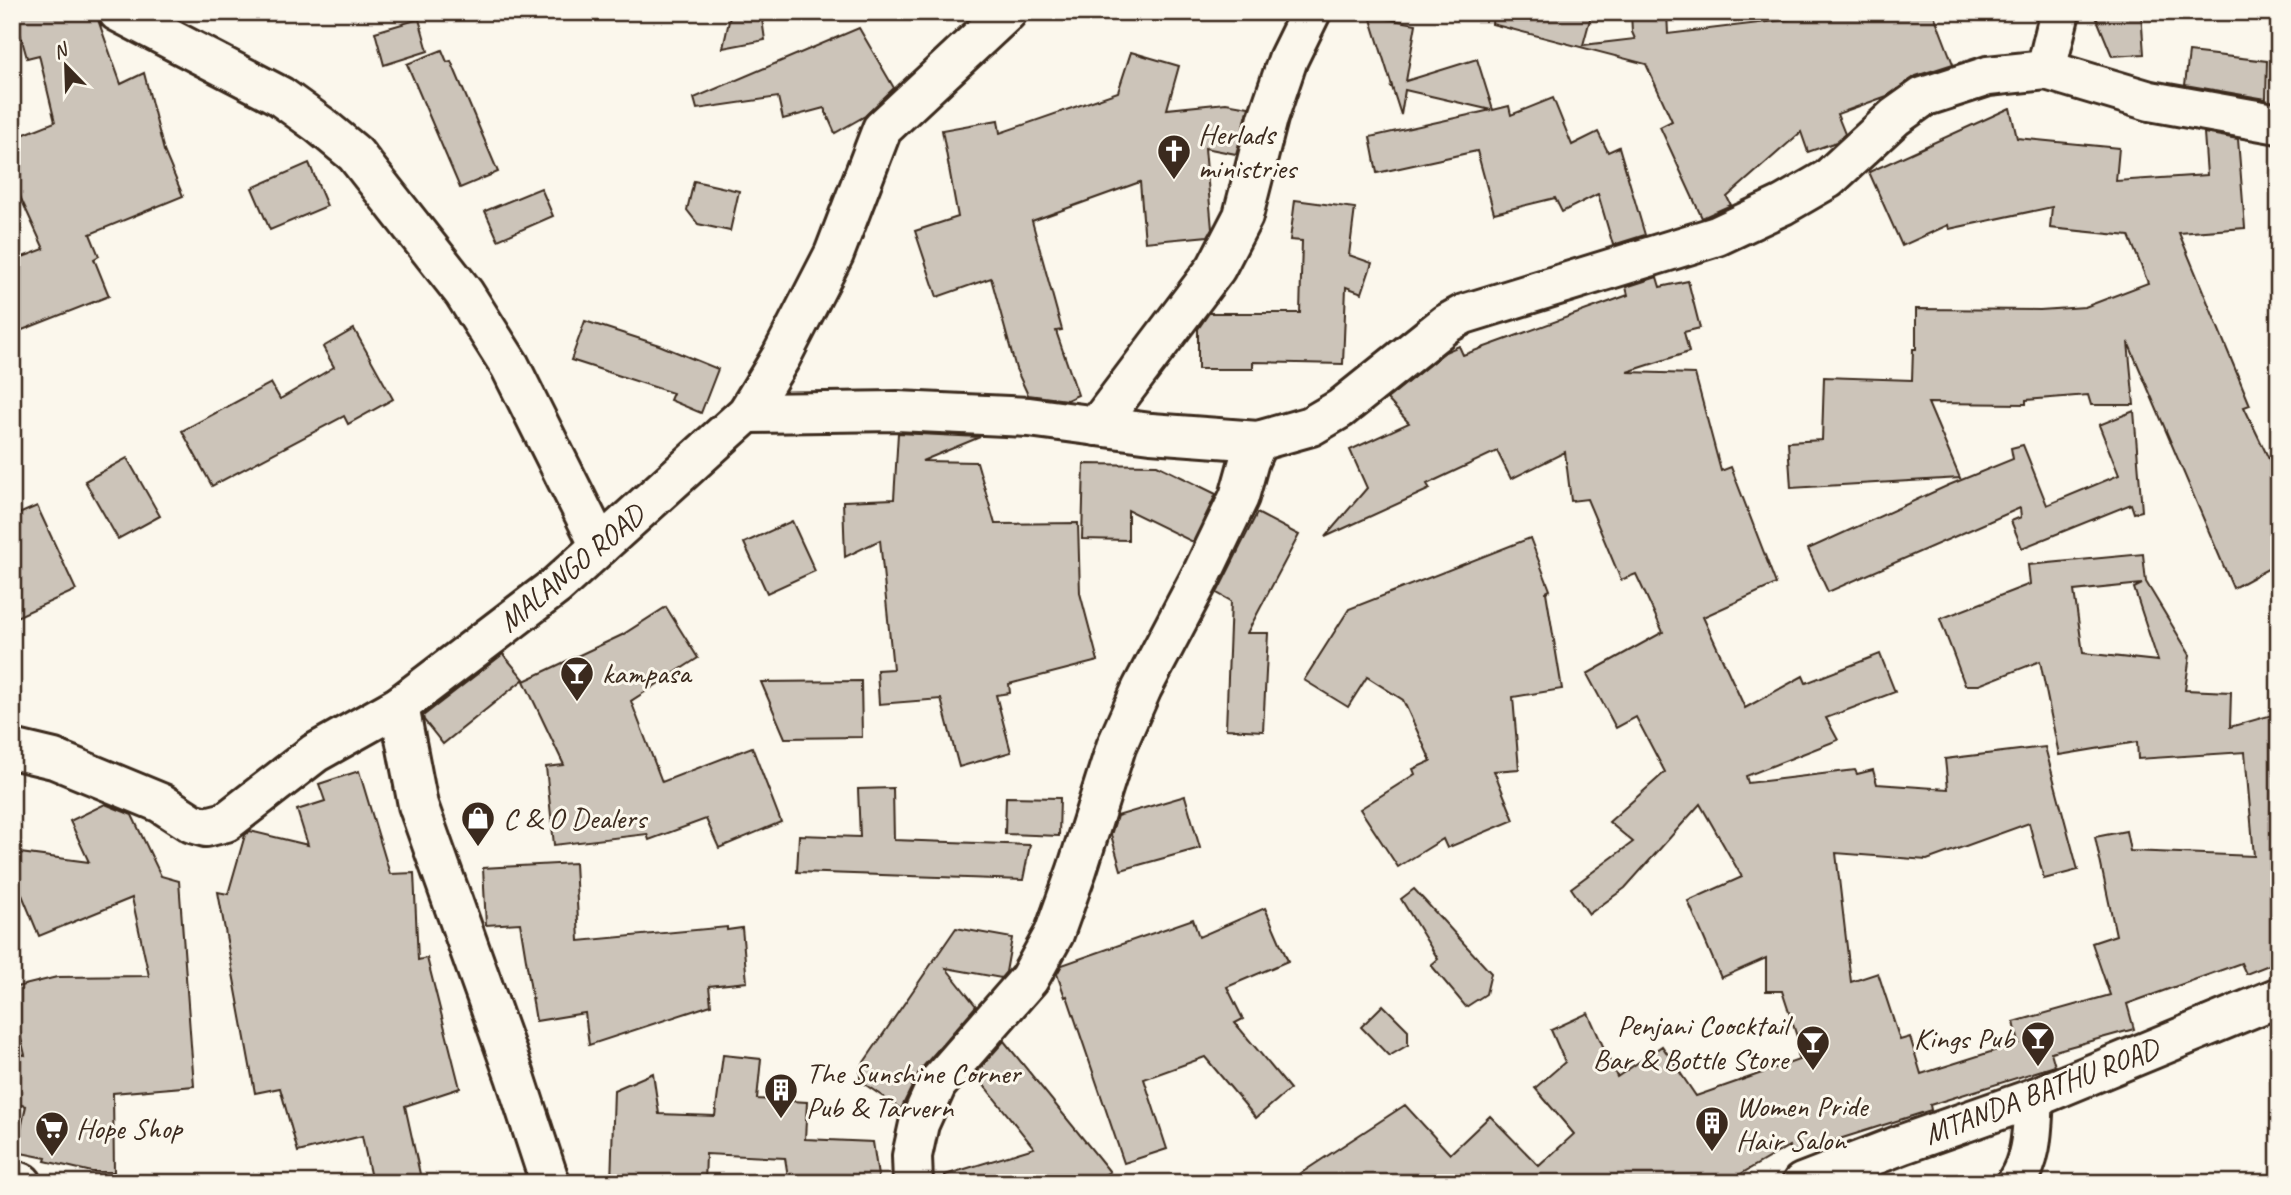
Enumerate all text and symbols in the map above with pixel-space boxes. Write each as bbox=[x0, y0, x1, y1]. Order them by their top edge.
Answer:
north arrow bbox=[32, 32, 102, 102]
text: N bbox=[50, 37, 73, 65]
place label: Herlads ministries bbox=[1198, 115, 1299, 187]
church icon: Herlads ministries bbox=[1155, 132, 1193, 181]
street label: MALANGO ROAD bbox=[490, 494, 654, 640]
bar icon: kampasa bbox=[558, 654, 596, 703]
place label: kampasa bbox=[602, 654, 693, 692]
shop icon: C & O Dealers bbox=[459, 799, 497, 848]
place label: C & O Dealers bbox=[503, 799, 649, 837]
place label: Penjani Coocktail Bar & Bottle Store bbox=[1593, 1006, 1793, 1078]
place label: Kings Pub bbox=[1914, 1019, 2016, 1057]
bar icon: Kings Pub bbox=[2019, 1019, 2057, 1068]
bar icon: Penjani Coocktail Bar & Bottle Store bbox=[1794, 1023, 1832, 1072]
street label: MTANDA BATHU ROAD bbox=[1918, 1028, 2166, 1153]
place label: The Sunshine Corner Pub & Tarvern bbox=[806, 1054, 1023, 1126]
building icon: The Sunshine Corner Pub & Tarvern bbox=[762, 1071, 800, 1120]
place label: Women Pride Hair Salon bbox=[1736, 1087, 1870, 1159]
building icon: Women Pride Hair Salon bbox=[1693, 1104, 1731, 1153]
supermarket icon: Hope Shop bbox=[33, 1109, 71, 1158]
place label: Hope Shop bbox=[76, 1109, 184, 1147]

